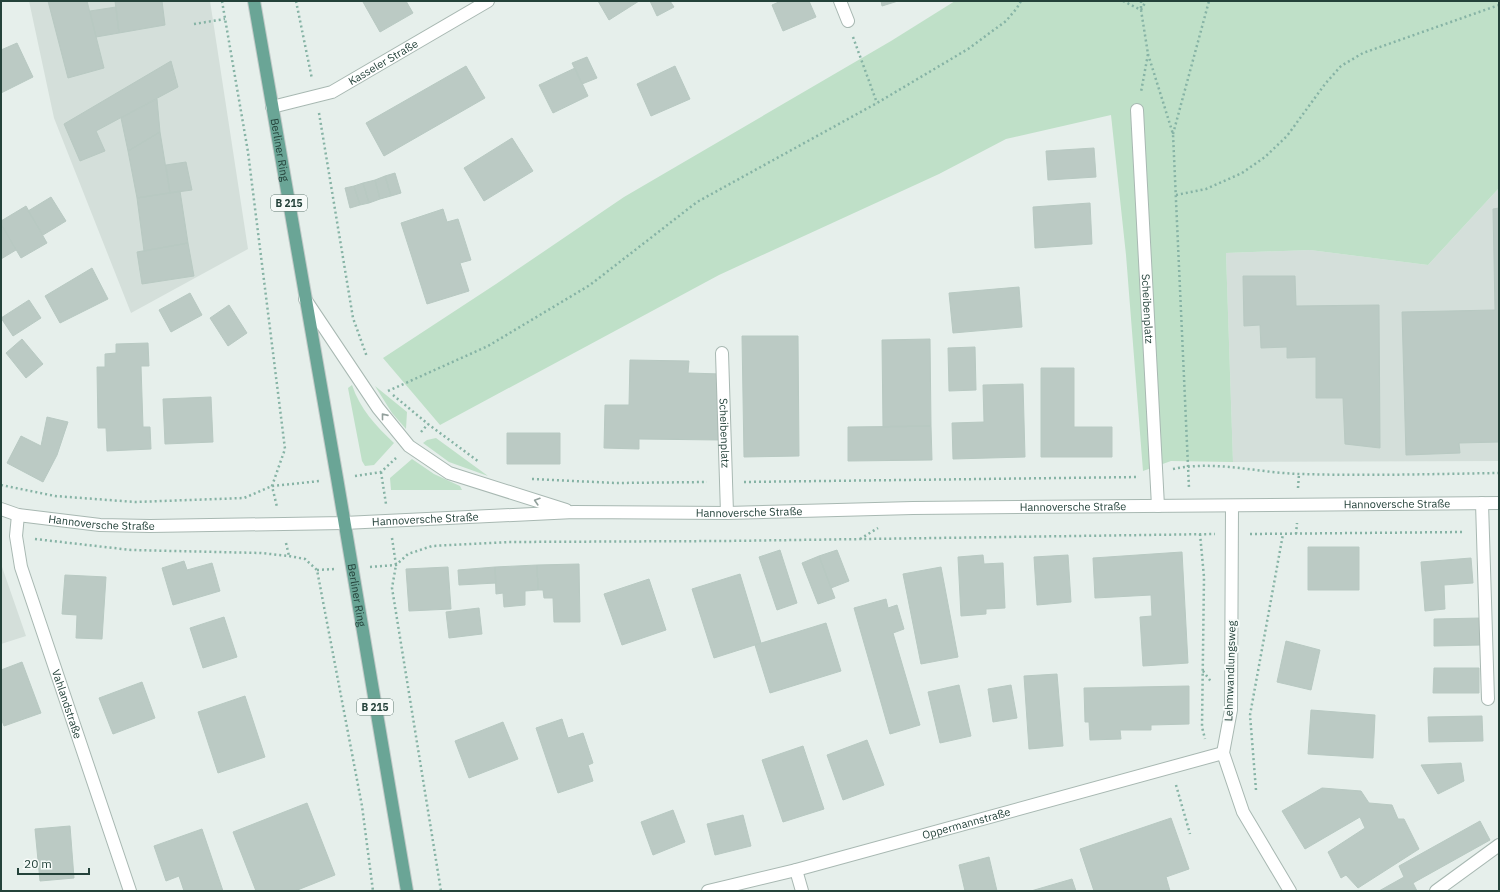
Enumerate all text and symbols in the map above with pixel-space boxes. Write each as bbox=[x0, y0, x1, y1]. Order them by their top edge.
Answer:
street label: Kasseler Straße bbox=[346, 36, 420, 88]
street label: Berliner Ring bbox=[268, 117, 292, 183]
road number: B 215 bbox=[271, 195, 307, 211]
street label: Scheibenplatz bbox=[1139, 273, 1156, 344]
street label: Scheibenplatz bbox=[716, 398, 733, 468]
one-way arrow bbox=[382, 413, 389, 420]
street label: Hannoversche Straße bbox=[1344, 496, 1450, 511]
one-way arrow bbox=[533, 497, 540, 505]
street label: Hannoversche Straße bbox=[1020, 499, 1126, 514]
street label: Hannoversche Straße bbox=[696, 504, 803, 520]
street label: Hannoversche Straße bbox=[372, 510, 479, 529]
street label: Hannoversche Straße bbox=[48, 512, 155, 533]
street label: Berliner Ring bbox=[345, 563, 369, 628]
street label: Lehmwandlungsweg bbox=[1221, 620, 1239, 722]
street label: Vahlandstraße bbox=[49, 668, 85, 740]
road number: B 215 bbox=[357, 699, 393, 715]
street label: Oppermannstraße bbox=[921, 805, 1012, 842]
scale bar bbox=[18, 850, 89, 876]
text: 20 m bbox=[24, 856, 52, 871]

